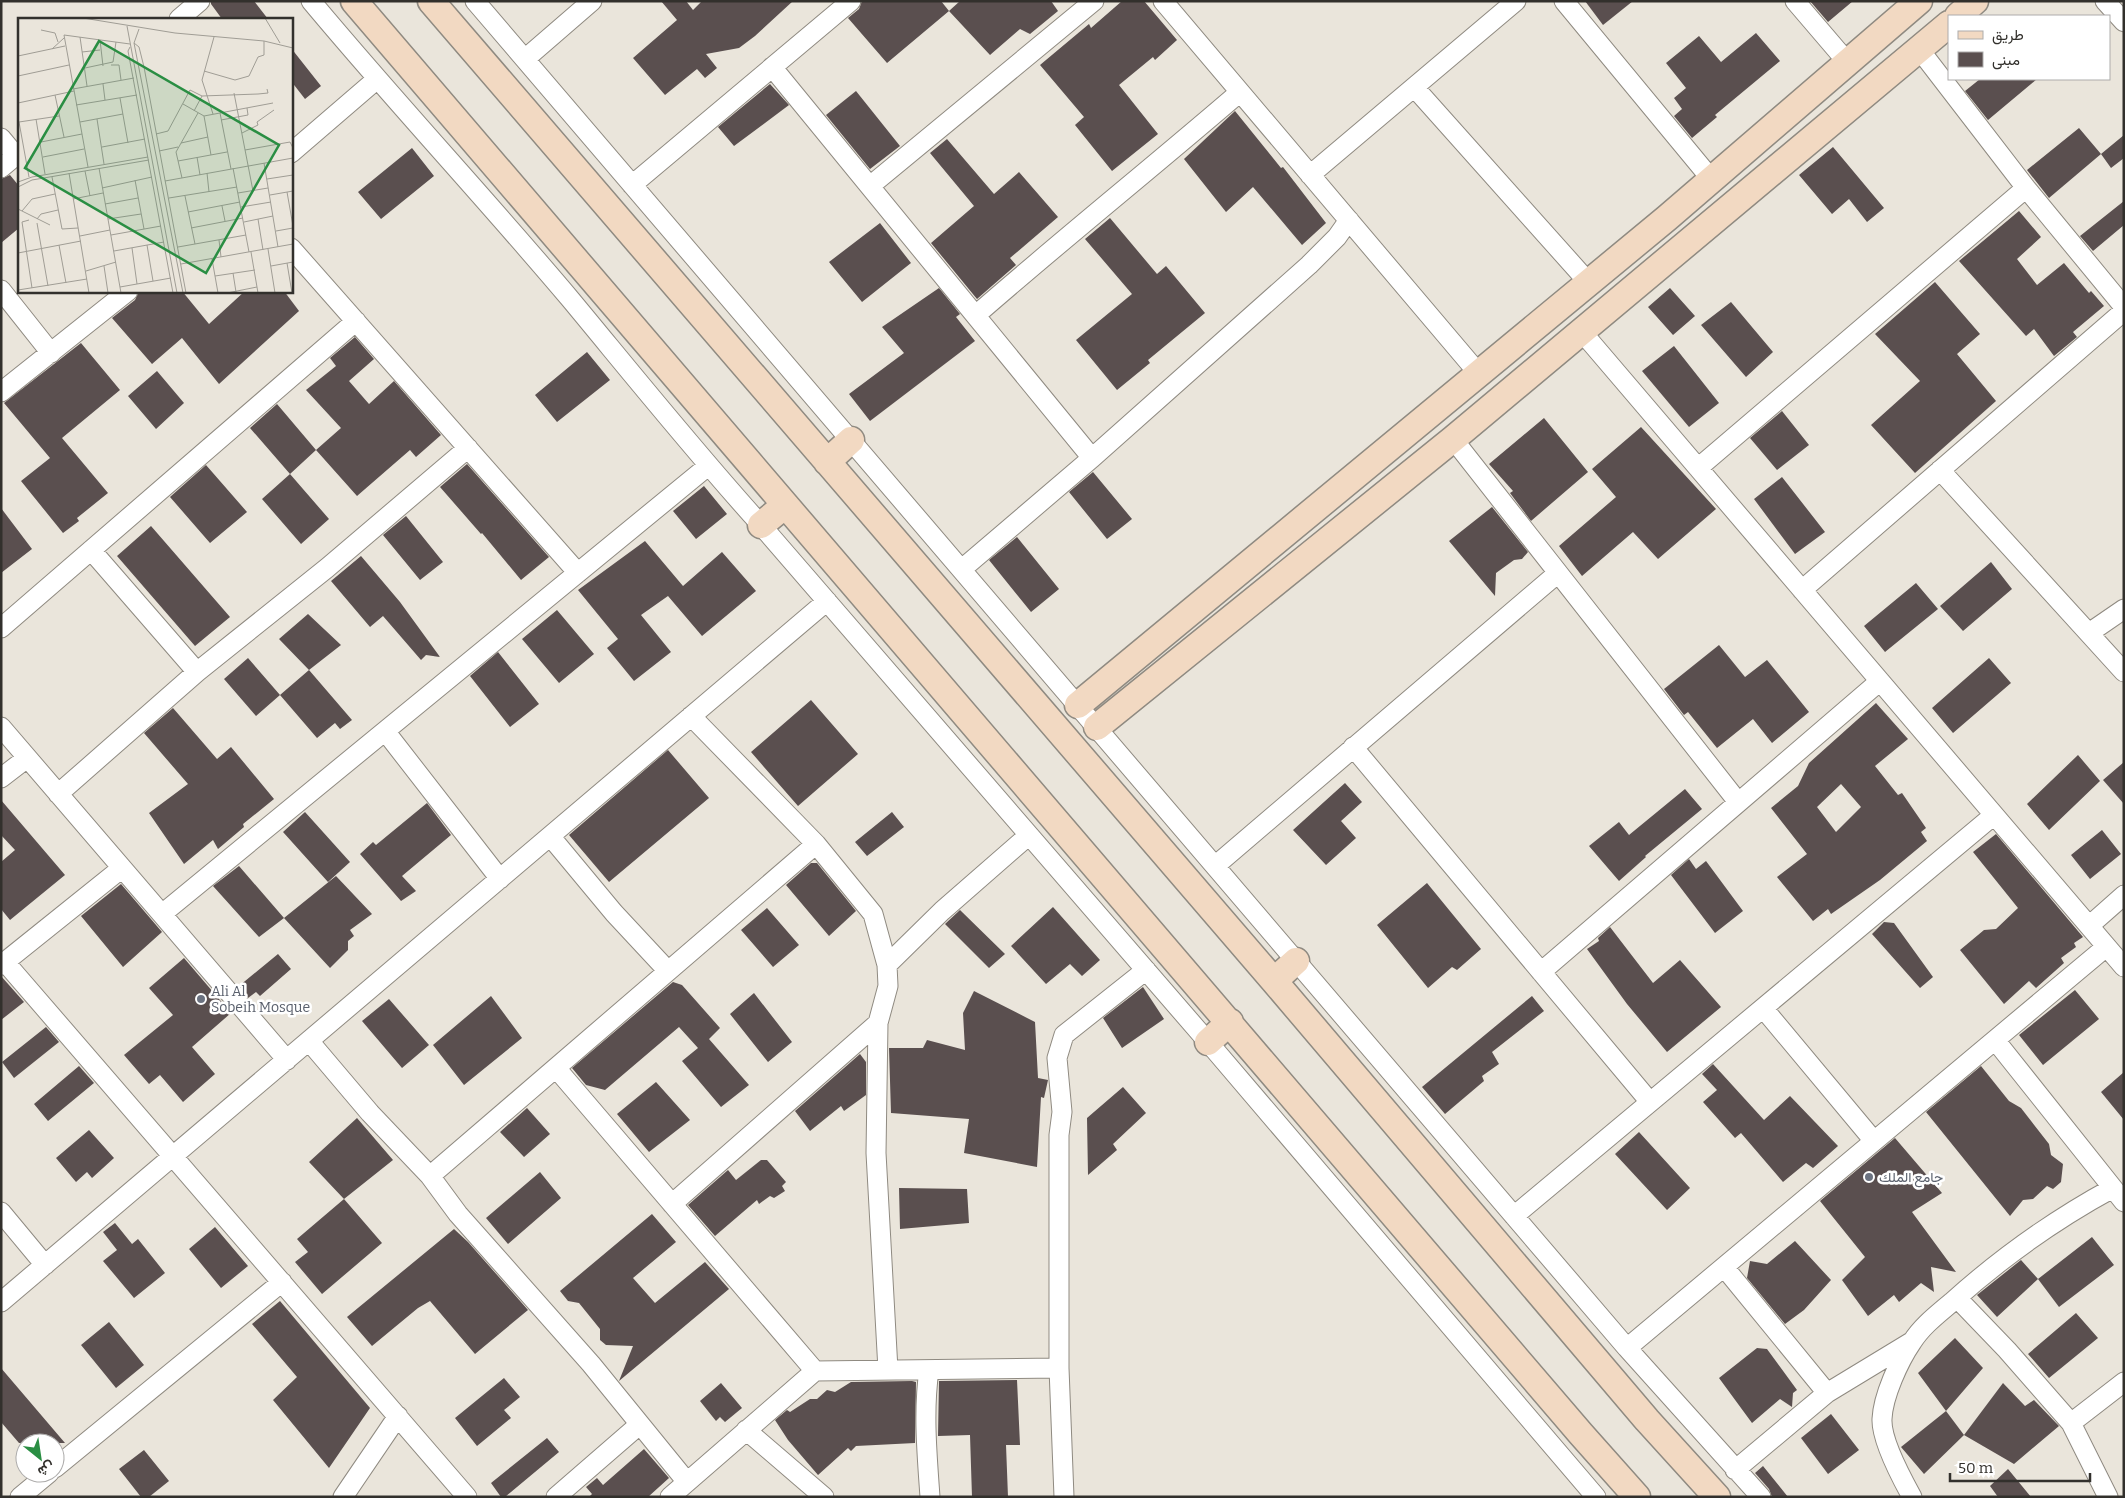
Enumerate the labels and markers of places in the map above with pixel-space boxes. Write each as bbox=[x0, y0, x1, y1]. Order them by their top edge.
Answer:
place label: Ali Al Sobeih Mosque bbox=[211, 983, 310, 1016]
marker: Ali Al Sobeih Mosque bbox=[195, 993, 207, 1005]
place label: جامع الملك bbox=[1879, 1169, 1943, 1188]
marker: جامع الملك bbox=[1863, 1171, 1875, 1183]

